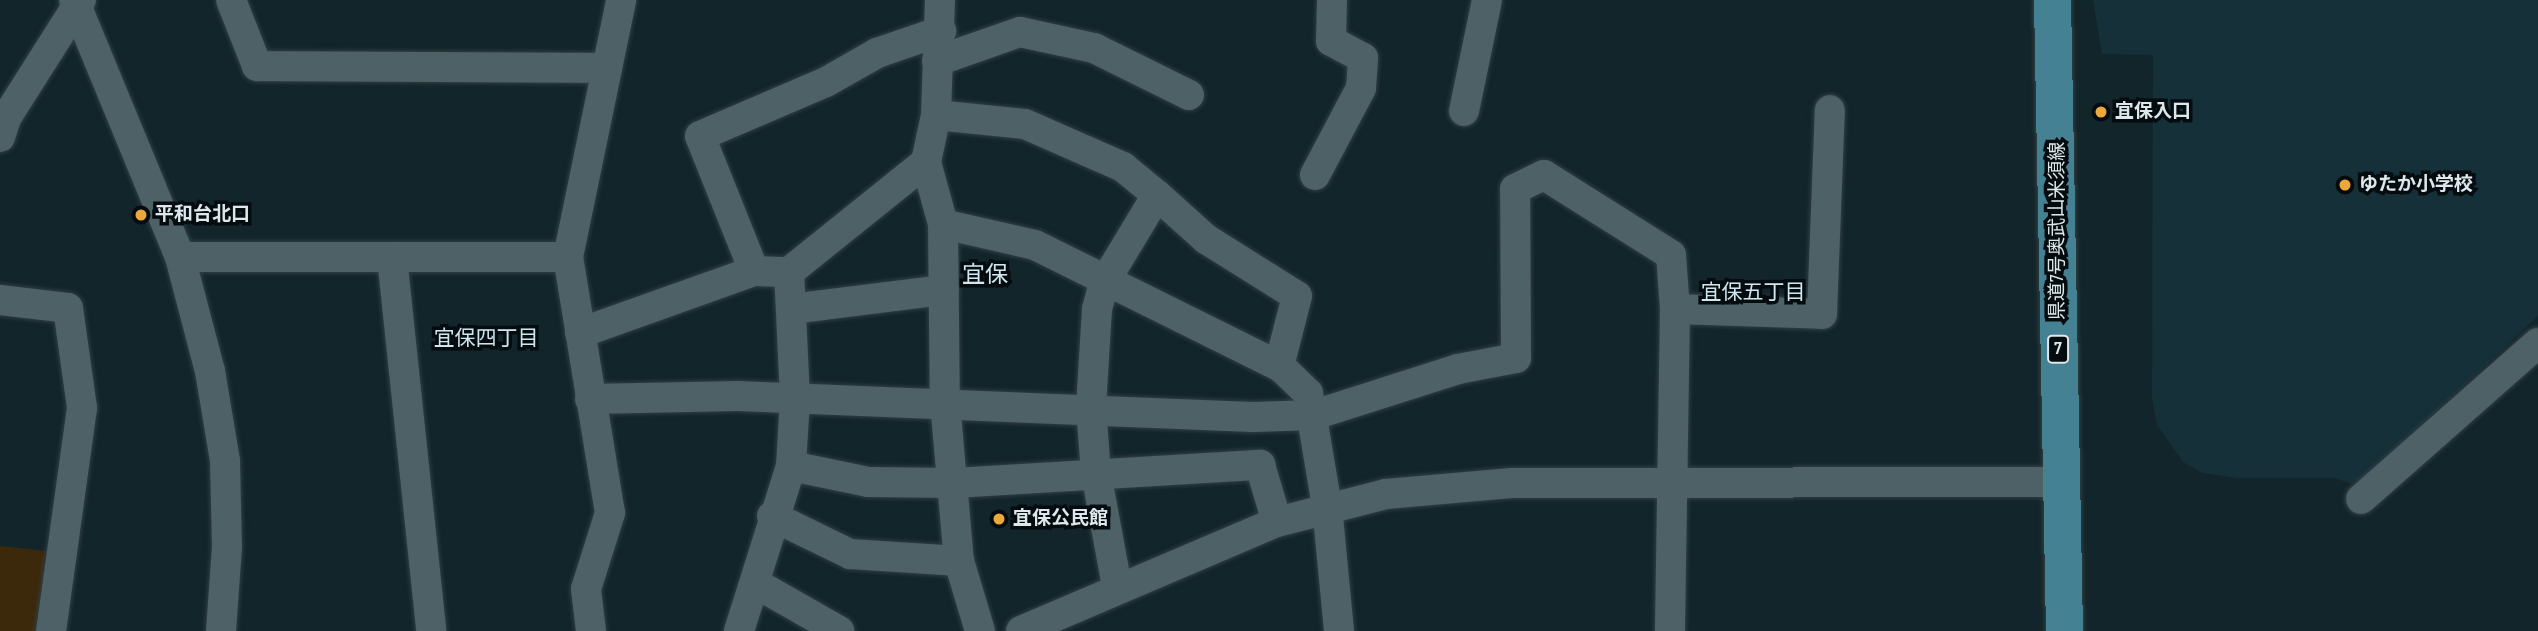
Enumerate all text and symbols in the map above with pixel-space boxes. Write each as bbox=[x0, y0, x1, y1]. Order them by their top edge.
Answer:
place label: 宜保入口 bbox=[2115, 101, 2191, 123]
marker: 宜保入口 bbox=[2093, 104, 2109, 120]
street label: 県道7号奥武山米須線 bbox=[2047, 142, 2069, 320]
place label: ゆたか小学校 bbox=[2359, 174, 2473, 196]
marker: ゆたか小学校 bbox=[2337, 177, 2353, 193]
place label: 平和台北口 bbox=[155, 204, 250, 226]
marker: 平和台北口 bbox=[133, 207, 149, 223]
district label: 宜保 bbox=[962, 261, 1008, 289]
district label: 宜保五丁目 bbox=[1701, 280, 1805, 306]
district label: 宜保四丁目 bbox=[434, 326, 538, 352]
road number: 7 bbox=[2046, 334, 2070, 363]
place label: 宜保公民館 bbox=[1013, 508, 1108, 530]
marker: 宜保公民館 bbox=[991, 511, 1007, 527]

